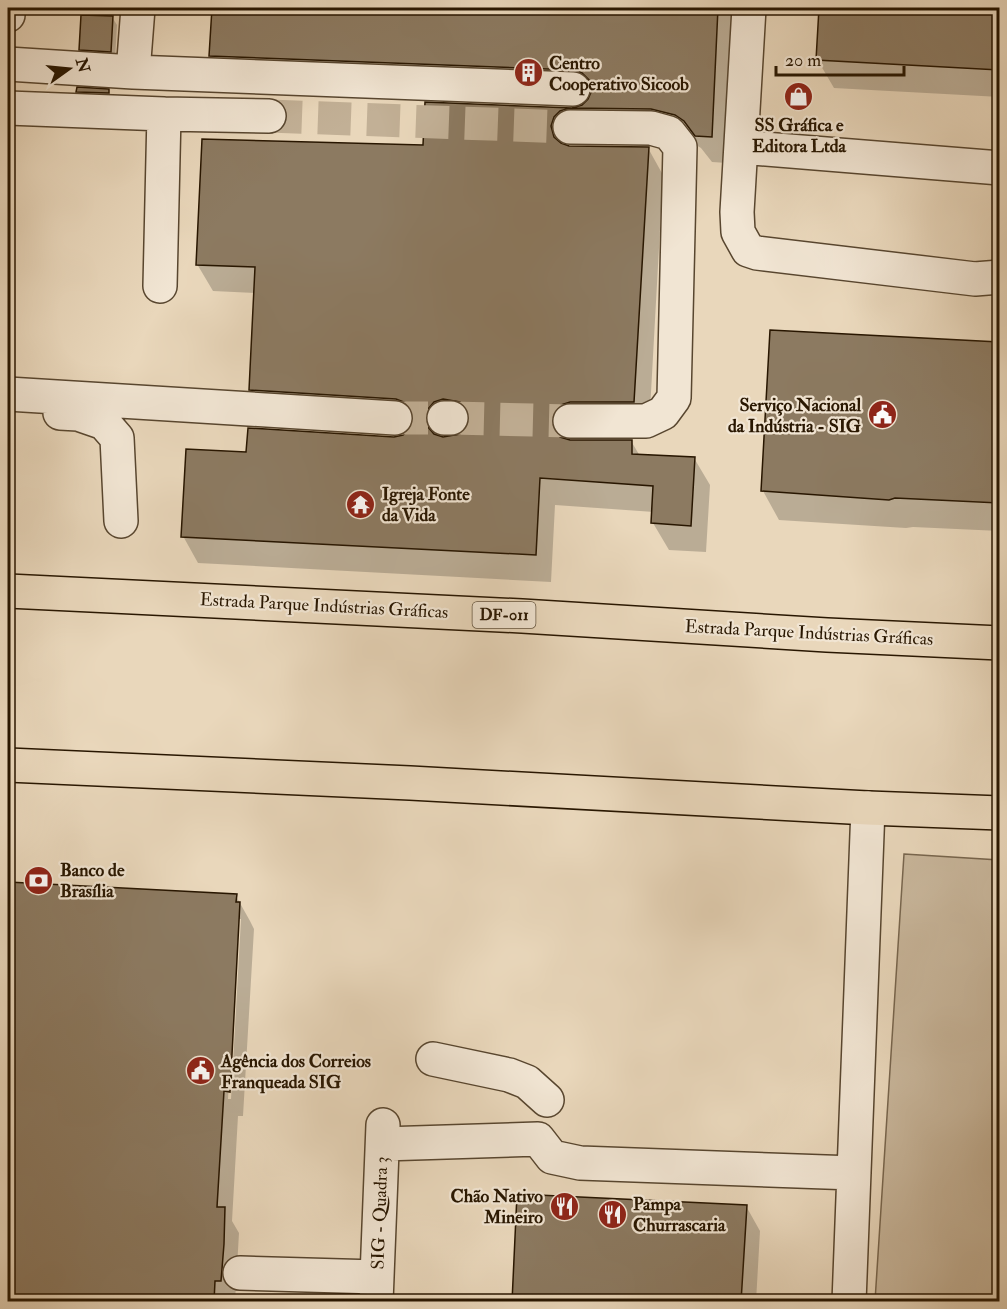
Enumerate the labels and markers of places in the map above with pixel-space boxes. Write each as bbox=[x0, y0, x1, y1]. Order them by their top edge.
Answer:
place label: Centro Cooperativo Sicoob bbox=[549, 52, 689, 96]
building icon: Centro Cooperativo Sicoob bbox=[512, 57, 544, 89]
shop icon: SS Gráfica e Editora Ltda bbox=[783, 80, 815, 112]
place label: SS Gráfica e Editora Ltda bbox=[752, 114, 847, 158]
place label: Serviço Nacional da Indústria - SIG bbox=[728, 394, 861, 438]
public building icon: Serviço Nacional da Indústria - SIG bbox=[866, 399, 898, 431]
place label: Igreja Fonte da Vida bbox=[382, 483, 470, 527]
temple icon: Igreja Fonte da Vida bbox=[345, 488, 377, 520]
place label: Banco de Brasília bbox=[60, 859, 125, 903]
bank icon: Banco de Brasília bbox=[23, 864, 55, 896]
place label: Agência dos Correios Franqueada SIG bbox=[220, 1050, 371, 1094]
public building icon: Agência dos Correios Franqueada SIG bbox=[184, 1055, 216, 1087]
place label: Chão Nativo Mineiro bbox=[451, 1185, 543, 1229]
restaurant icon: Chão Nativo Mineiro bbox=[548, 1190, 580, 1222]
place label: Pampa Churrascaria bbox=[633, 1193, 726, 1237]
restaurant icon: Pampa Churrascaria bbox=[596, 1198, 628, 1230]

